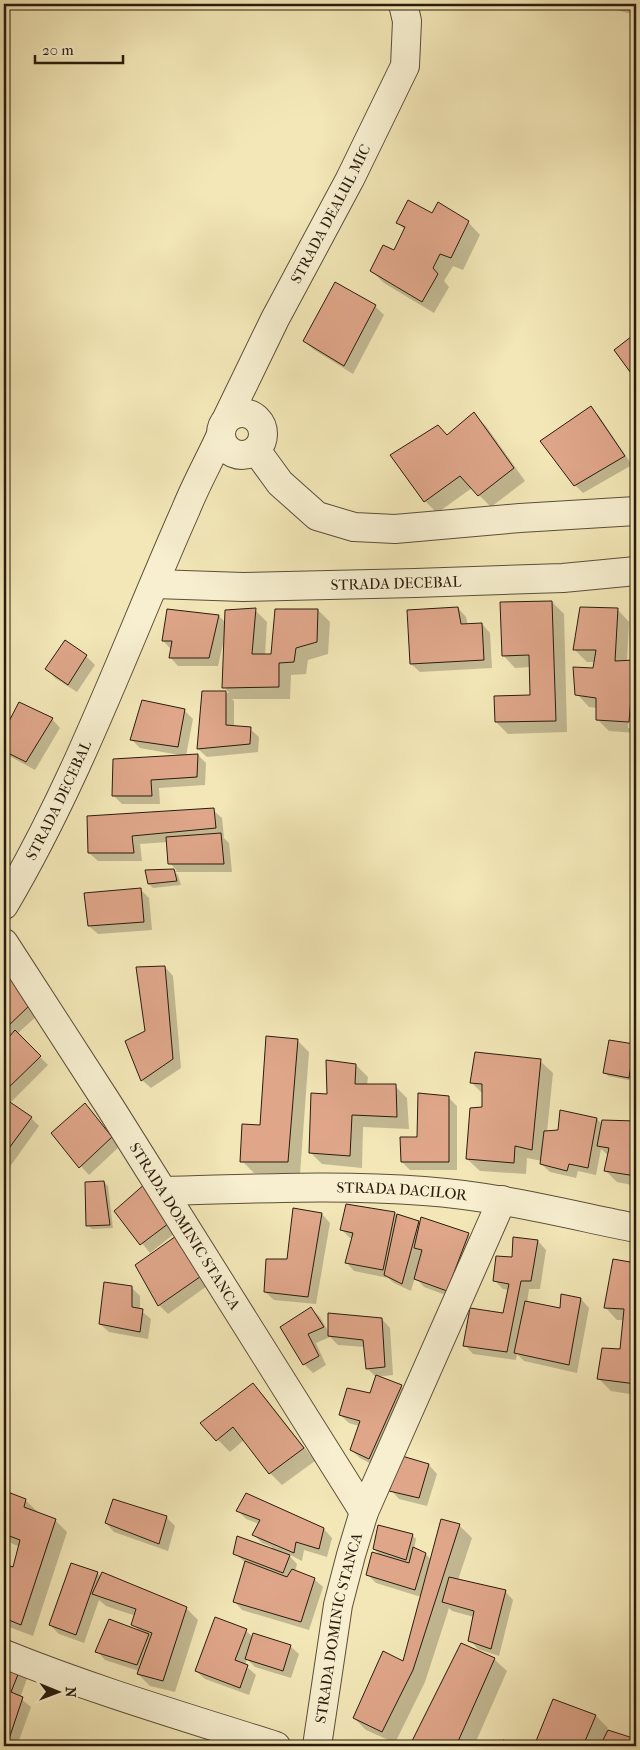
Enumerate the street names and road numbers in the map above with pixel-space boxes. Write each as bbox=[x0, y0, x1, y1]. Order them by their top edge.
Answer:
street label: STRADA DEALUL MIC bbox=[287, 141, 375, 287]
street label: STRADA DECEBAL bbox=[330, 572, 462, 594]
street label: STRADA DECEBAL bbox=[22, 738, 95, 863]
street label: STRADA DOMINIC STANCA bbox=[126, 1139, 244, 1313]
street label: STRADA DACILOR bbox=[337, 1178, 469, 1204]
street label: STRADA DOMINIC STANCA bbox=[311, 1530, 366, 1725]

